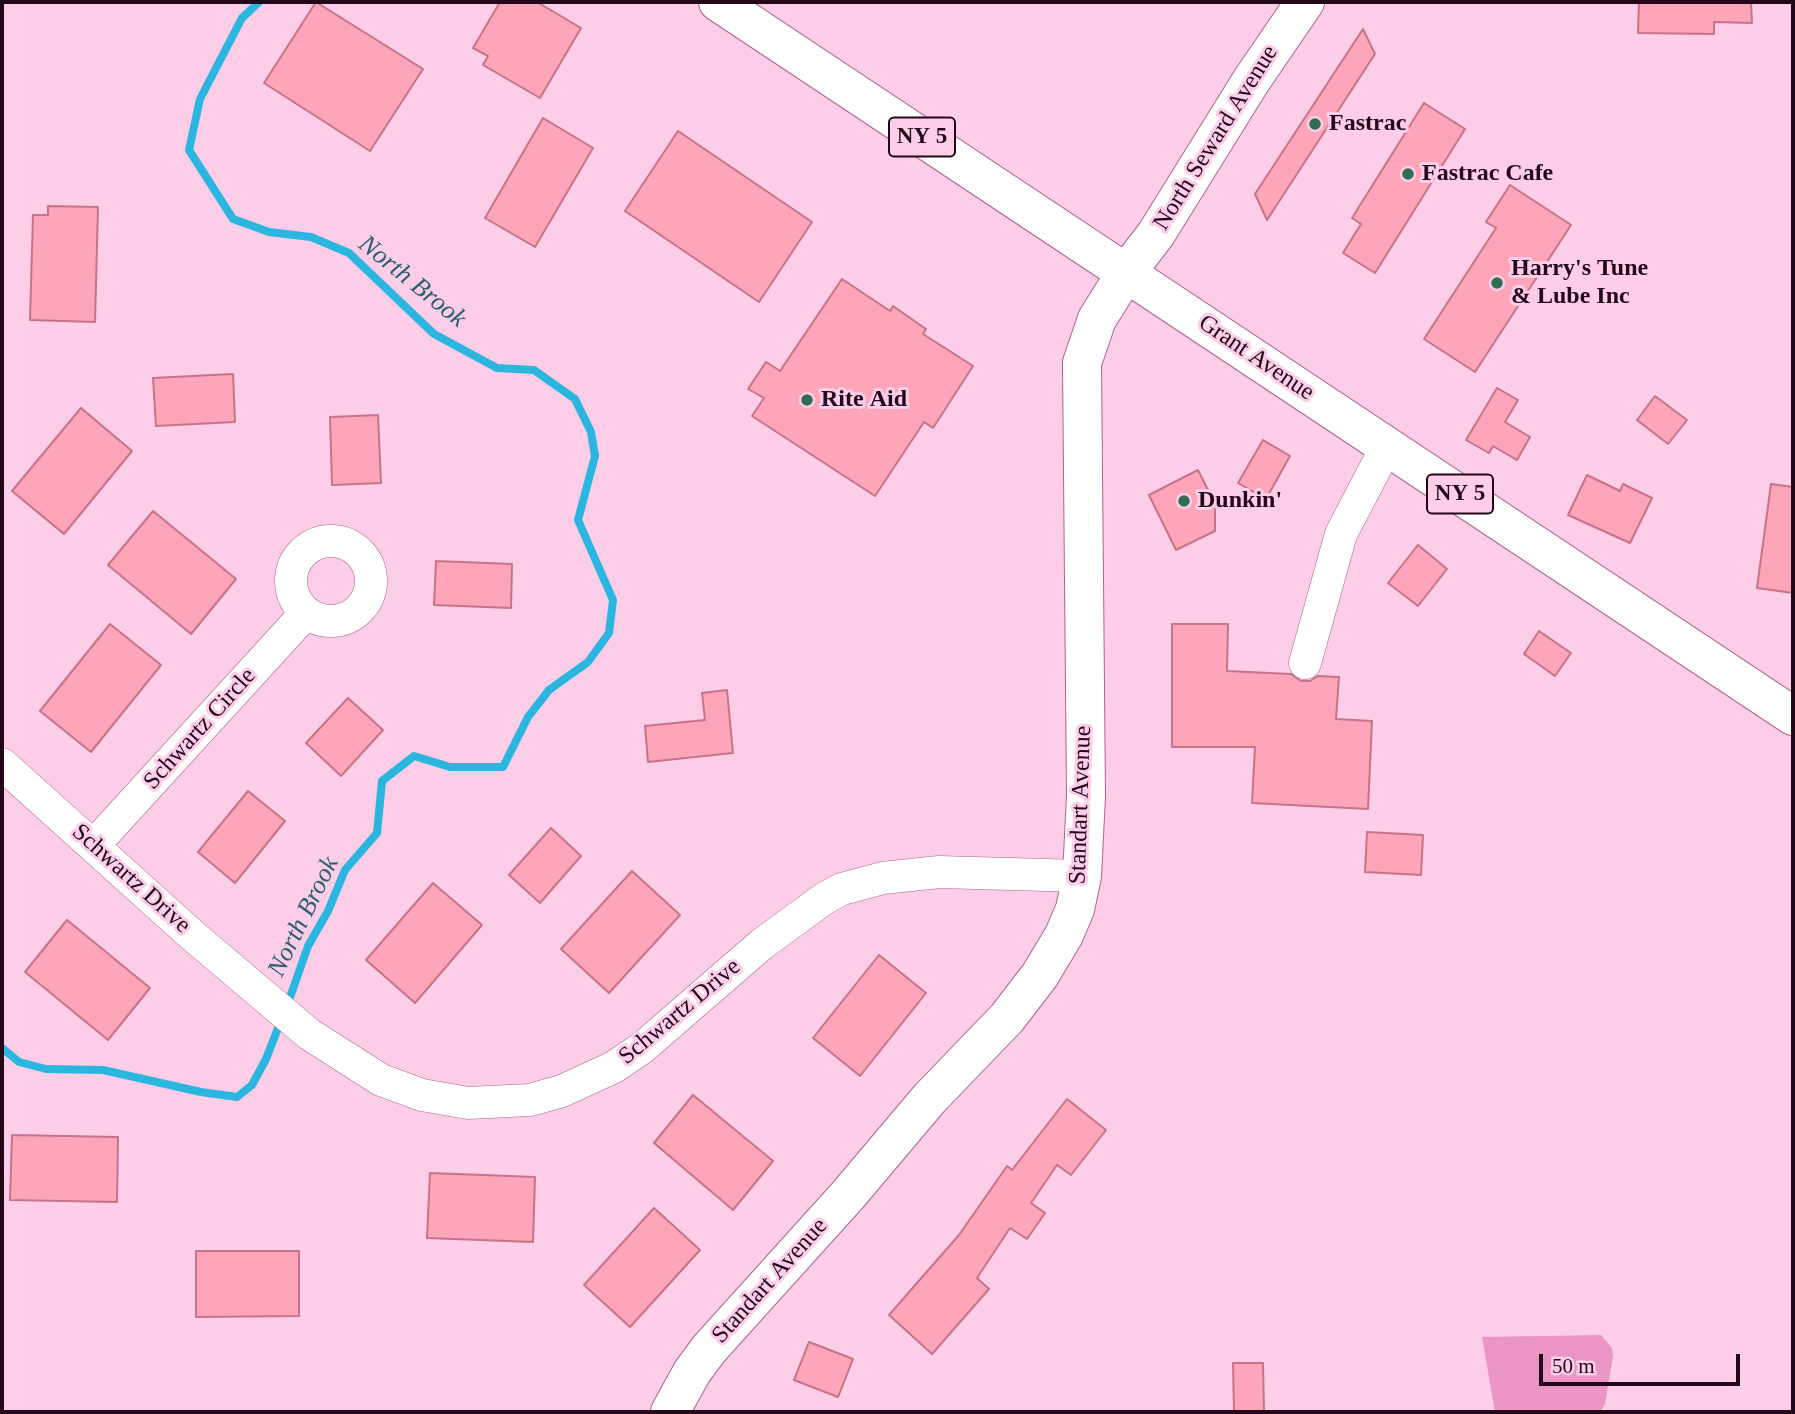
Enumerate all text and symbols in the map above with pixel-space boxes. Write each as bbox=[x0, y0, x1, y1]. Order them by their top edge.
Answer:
street label: North Seward Avenue bbox=[1147, 40, 1285, 236]
place label: Fastrac bbox=[1329, 110, 1406, 138]
marker: Fastrac bbox=[1307, 116, 1323, 132]
road number: NY 5 bbox=[889, 118, 955, 156]
place label: Fastrac Cafe bbox=[1422, 160, 1553, 188]
marker: Fastrac Cafe bbox=[1400, 166, 1416, 182]
water label: North Brook bbox=[352, 229, 472, 335]
place label: Harry's Tune & Lube Inc bbox=[1511, 255, 1648, 311]
marker: Harry's Tune & Lube Inc bbox=[1489, 275, 1505, 291]
street label: Grant Avenue bbox=[1193, 309, 1319, 407]
place label: Rite Aid bbox=[821, 386, 907, 414]
marker: Rite Aid bbox=[799, 392, 815, 408]
road number: NY 5 bbox=[1427, 474, 1493, 514]
place label: Dunkin' bbox=[1198, 487, 1282, 515]
marker: Dunkin' bbox=[1176, 493, 1192, 509]
street label: Schwartz Circle bbox=[138, 662, 262, 796]
street label: Standart Avenue bbox=[1064, 725, 1098, 885]
street label: Schwartz Drive bbox=[66, 818, 196, 940]
water label: North Brook bbox=[262, 852, 346, 982]
street label: Schwartz Drive bbox=[613, 953, 747, 1071]
street label: Standart Avenue bbox=[706, 1212, 834, 1350]
scale bar bbox=[1543, 1340, 1744, 1384]
text: 50 m bbox=[1552, 1354, 1595, 1378]

